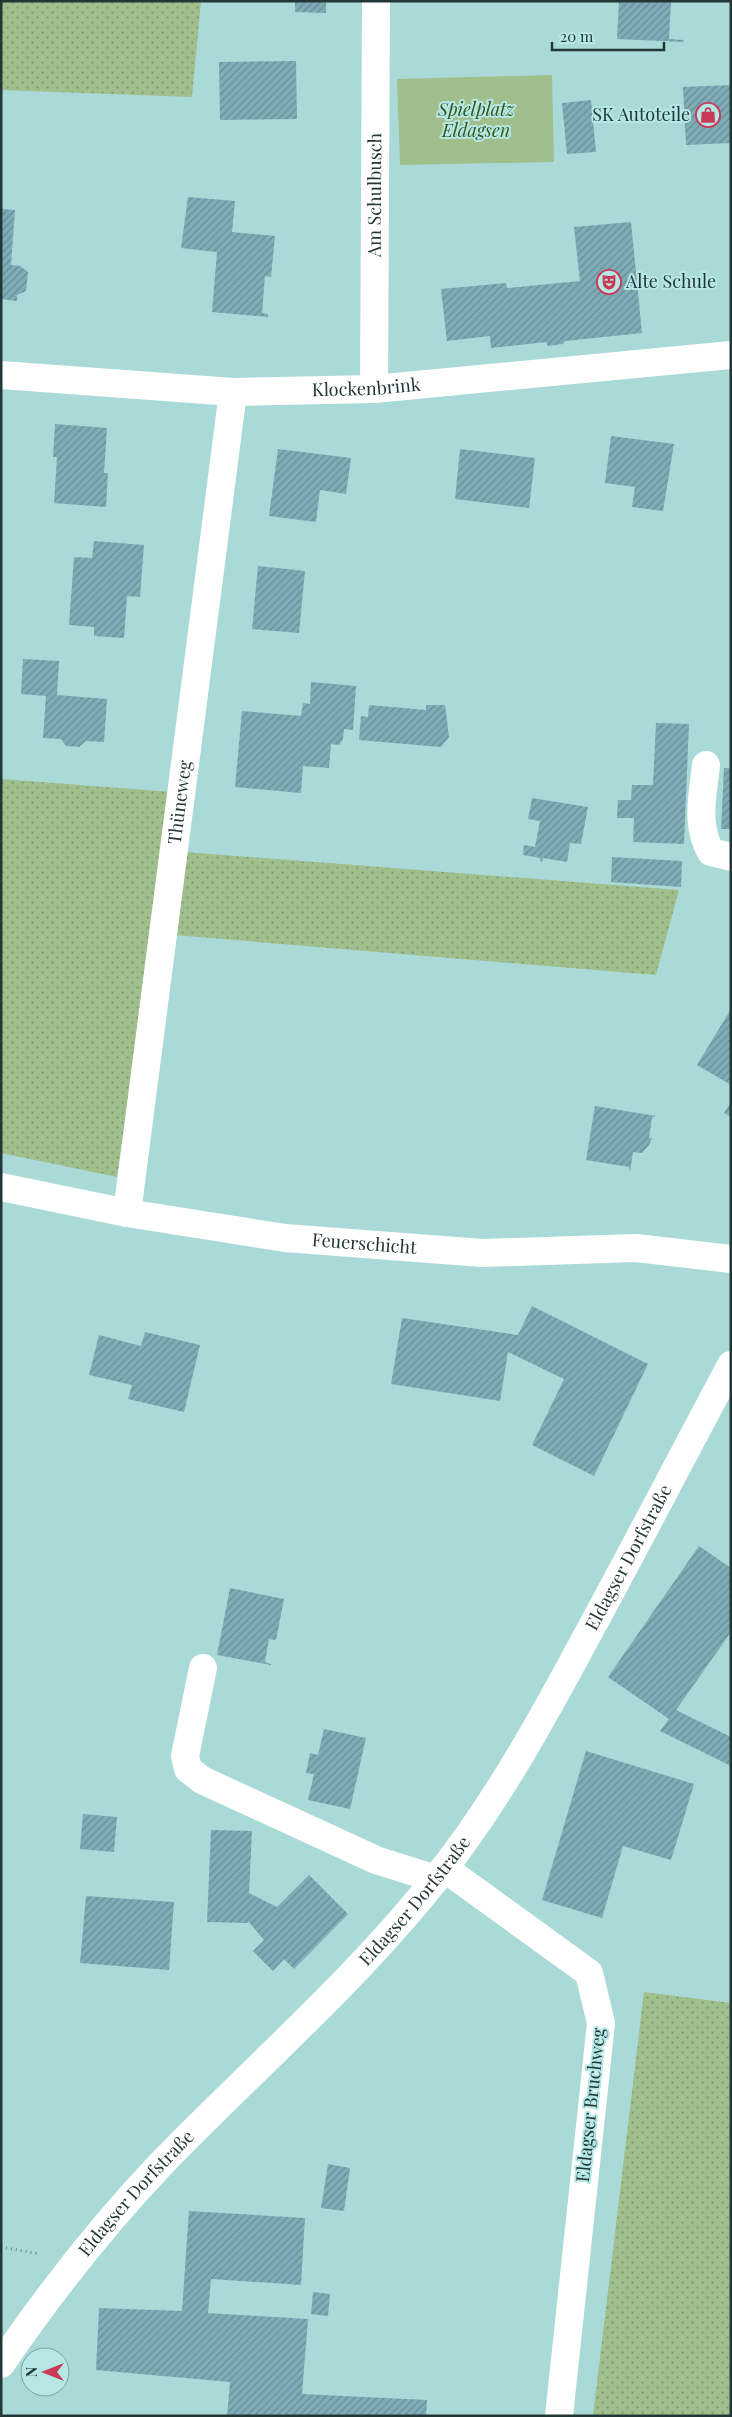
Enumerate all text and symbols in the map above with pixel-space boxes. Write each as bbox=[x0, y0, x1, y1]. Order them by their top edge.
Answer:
scale bar bbox=[552, 20, 664, 52]
text: 20 m bbox=[560, 26, 594, 46]
park label: Spielplatz Eldagsen bbox=[437, 97, 515, 142]
place label: SK Autoteile bbox=[592, 102, 690, 126]
shop icon: SK Autoteile bbox=[695, 102, 721, 128]
street label: Am Schulbusch bbox=[362, 132, 386, 258]
theatre icon: Alte Schule bbox=[596, 269, 622, 295]
place label: Alte Schule bbox=[625, 269, 716, 293]
street label: Klockenbrink bbox=[312, 372, 422, 401]
street label: Thüneweg bbox=[162, 758, 196, 846]
street label: Feuerschicht bbox=[311, 1227, 418, 1259]
street label: Eldagser Dorfstraße bbox=[579, 1480, 677, 1634]
street label: Eldagser Dorfstraße bbox=[353, 1831, 475, 1971]
street label: Eldagser Bruchweg bbox=[570, 2026, 610, 2183]
street label: Eldagser Dorfstraße bbox=[72, 2124, 199, 2261]
north arrow bbox=[20, 2347, 70, 2397]
text: N bbox=[22, 2367, 41, 2377]

